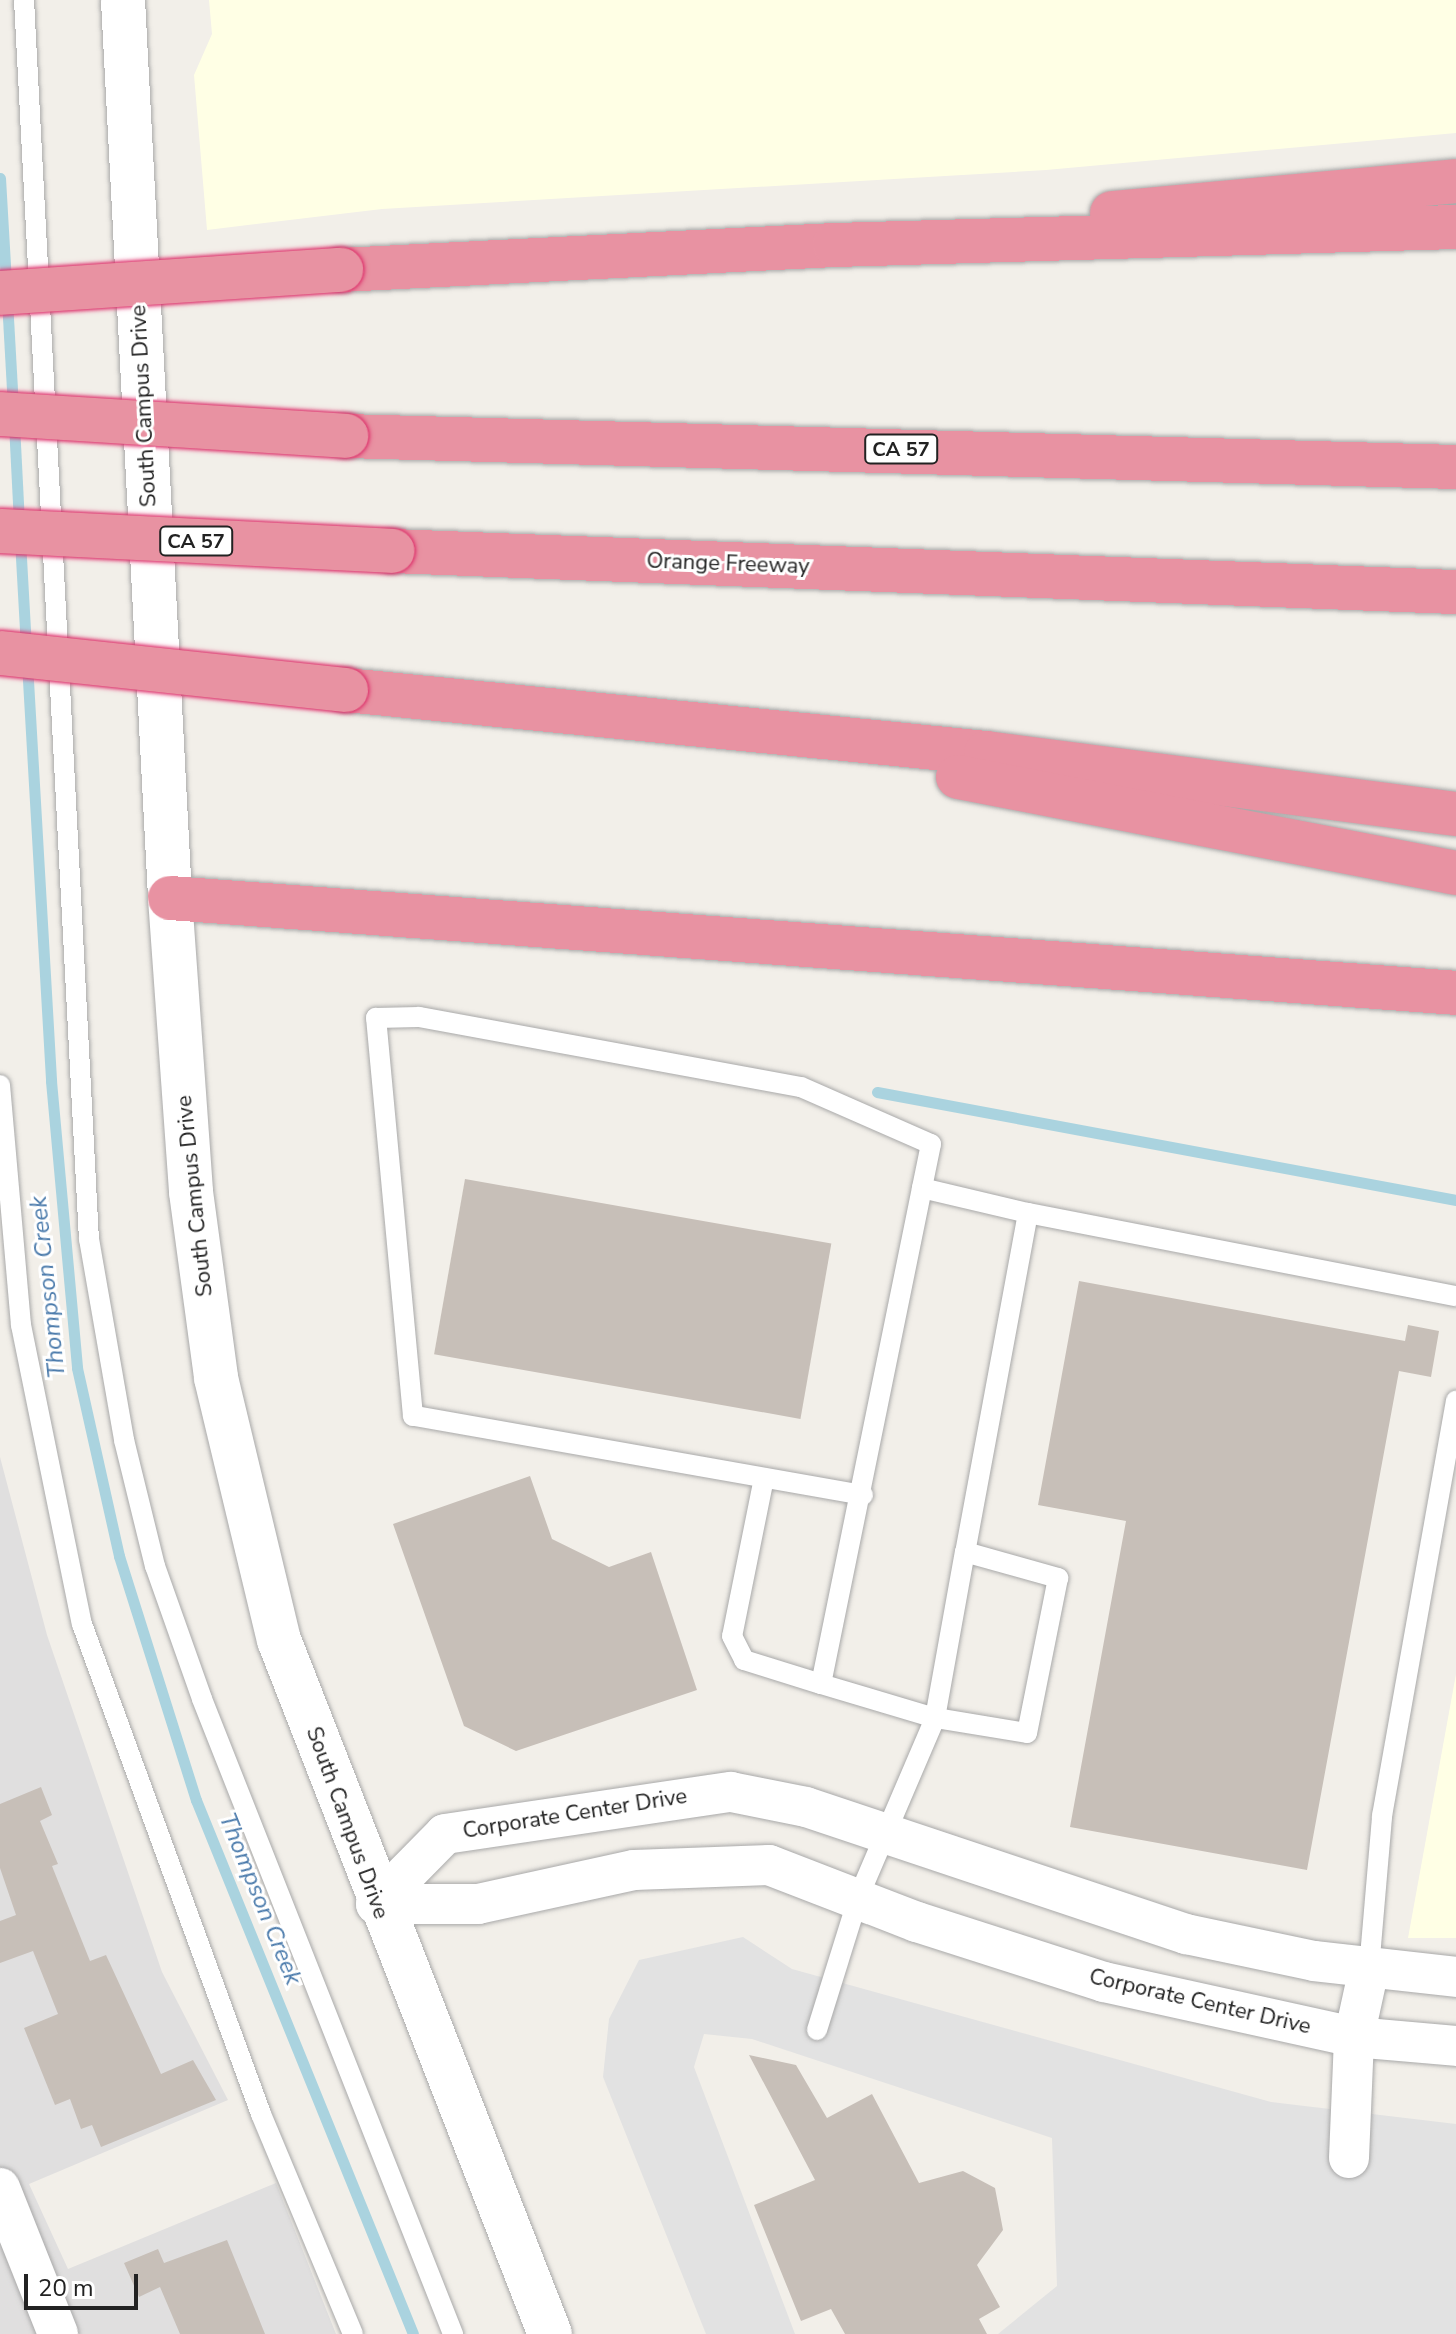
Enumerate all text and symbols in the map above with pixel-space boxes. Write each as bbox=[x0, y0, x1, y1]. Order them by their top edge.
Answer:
street label: South Campus Drive bbox=[126, 304, 162, 508]
road number: CA 57 bbox=[863, 433, 939, 465]
road number: CA 57 bbox=[158, 525, 234, 557]
street label: Orange Freeway bbox=[646, 548, 810, 580]
street label: South Campus Drive bbox=[171, 1094, 219, 1298]
water label: Thompson Creek bbox=[24, 1195, 72, 1379]
street label: South Campus Drive bbox=[300, 1723, 394, 1923]
street label: Corporate Center Drive bbox=[461, 1783, 689, 1845]
water label: Thompson Creek bbox=[212, 1809, 308, 1989]
street label: Corporate Center Drive bbox=[1087, 1964, 1313, 2040]
scale bar bbox=[28, 2258, 142, 2308]
text: 20 m bbox=[38, 2272, 94, 2304]

